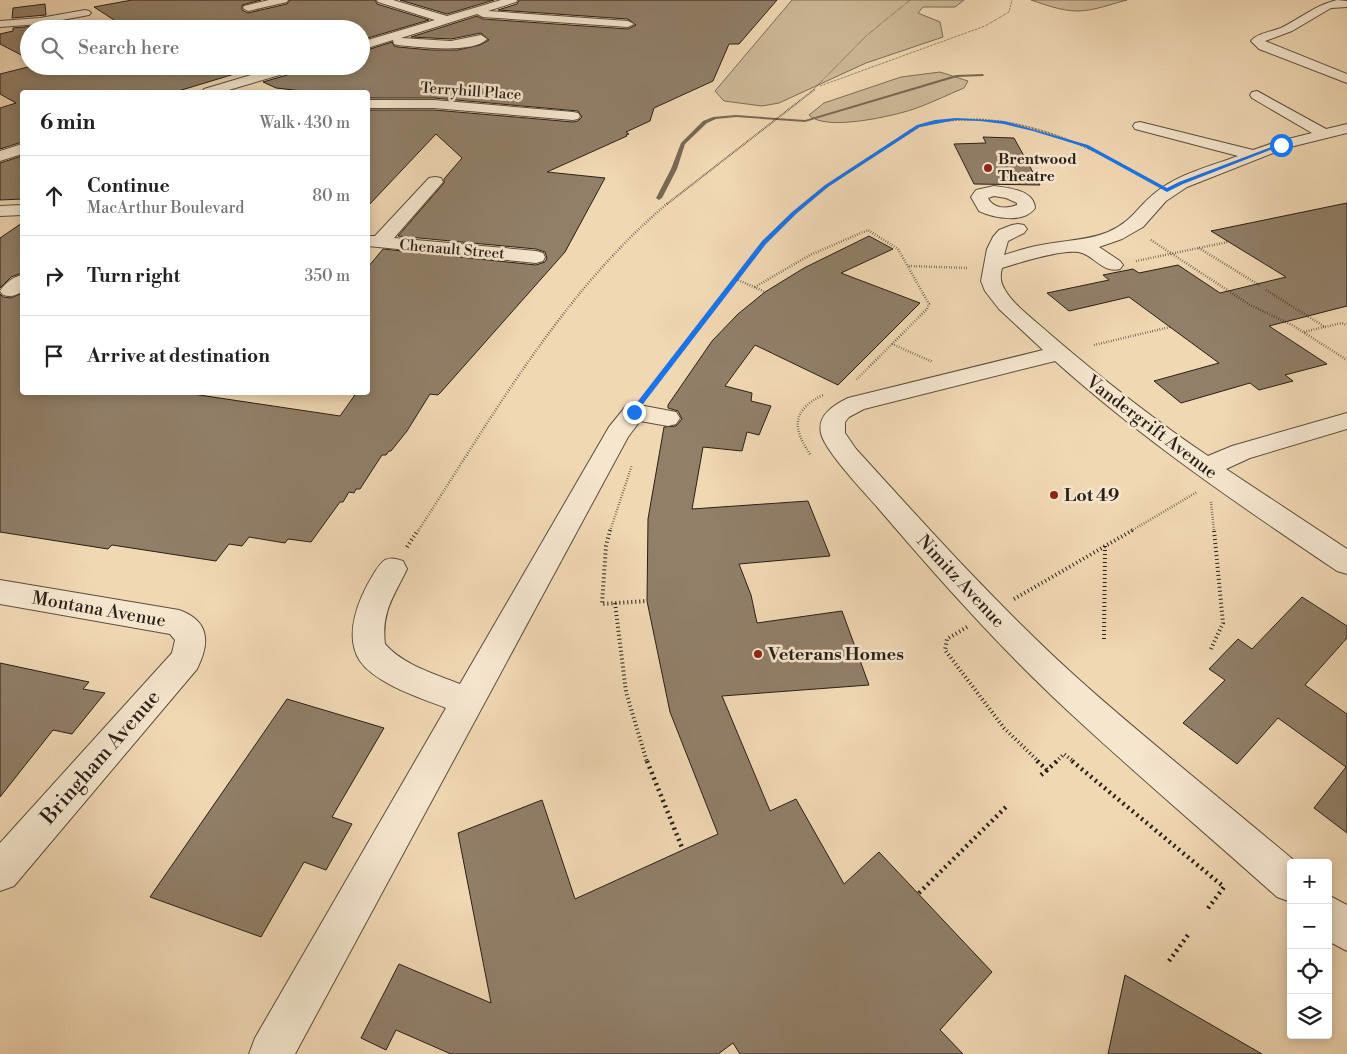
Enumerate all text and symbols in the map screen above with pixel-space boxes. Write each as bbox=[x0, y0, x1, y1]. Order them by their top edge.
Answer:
search box bbox=[20, 20, 370, 75]
icon: search bbox=[38, 34, 66, 62]
text: Search here bbox=[78, 36, 179, 60]
street label: Terryhill Place bbox=[420, 78, 522, 105]
text: 6 min bbox=[40, 110, 95, 136]
text: Walk · 430 m bbox=[260, 113, 350, 133]
route start bbox=[1270, 134, 1293, 157]
place label: Brentwood Theatre bbox=[998, 150, 1077, 186]
marker: Brentwood Theatre bbox=[982, 162, 994, 174]
text: Continue bbox=[87, 174, 170, 198]
icon: ahead bbox=[40, 182, 68, 210]
text: 80 m bbox=[312, 186, 350, 206]
text: MacArthur Boulevard bbox=[87, 198, 244, 218]
street label: Chenault Street bbox=[399, 235, 506, 264]
icon: right bbox=[40, 262, 68, 290]
text: Turn right bbox=[87, 264, 180, 288]
text: 350 m bbox=[304, 266, 350, 286]
icon: arrive bbox=[40, 342, 68, 370]
text: Arrive at destination bbox=[87, 344, 270, 368]
street label: Vandergrift Avenue bbox=[1081, 370, 1222, 484]
route end bbox=[623, 401, 646, 424]
place label: Lot 49 bbox=[1064, 484, 1119, 507]
marker: Lot 49 bbox=[1048, 489, 1060, 501]
street label: Nimitz Avenue bbox=[912, 530, 1010, 633]
street label: Montana Avenue bbox=[30, 586, 168, 633]
place label: Veterans Homes bbox=[767, 643, 904, 666]
marker: Veterans Homes bbox=[752, 648, 764, 660]
street label: Bringham Avenue bbox=[35, 685, 166, 831]
map controls bbox=[1287, 859, 1332, 1039]
button: + bbox=[1287, 859, 1332, 904]
button: − bbox=[1287, 904, 1332, 949]
button: locate bbox=[1287, 949, 1332, 994]
button: layers bbox=[1287, 994, 1332, 1039]

